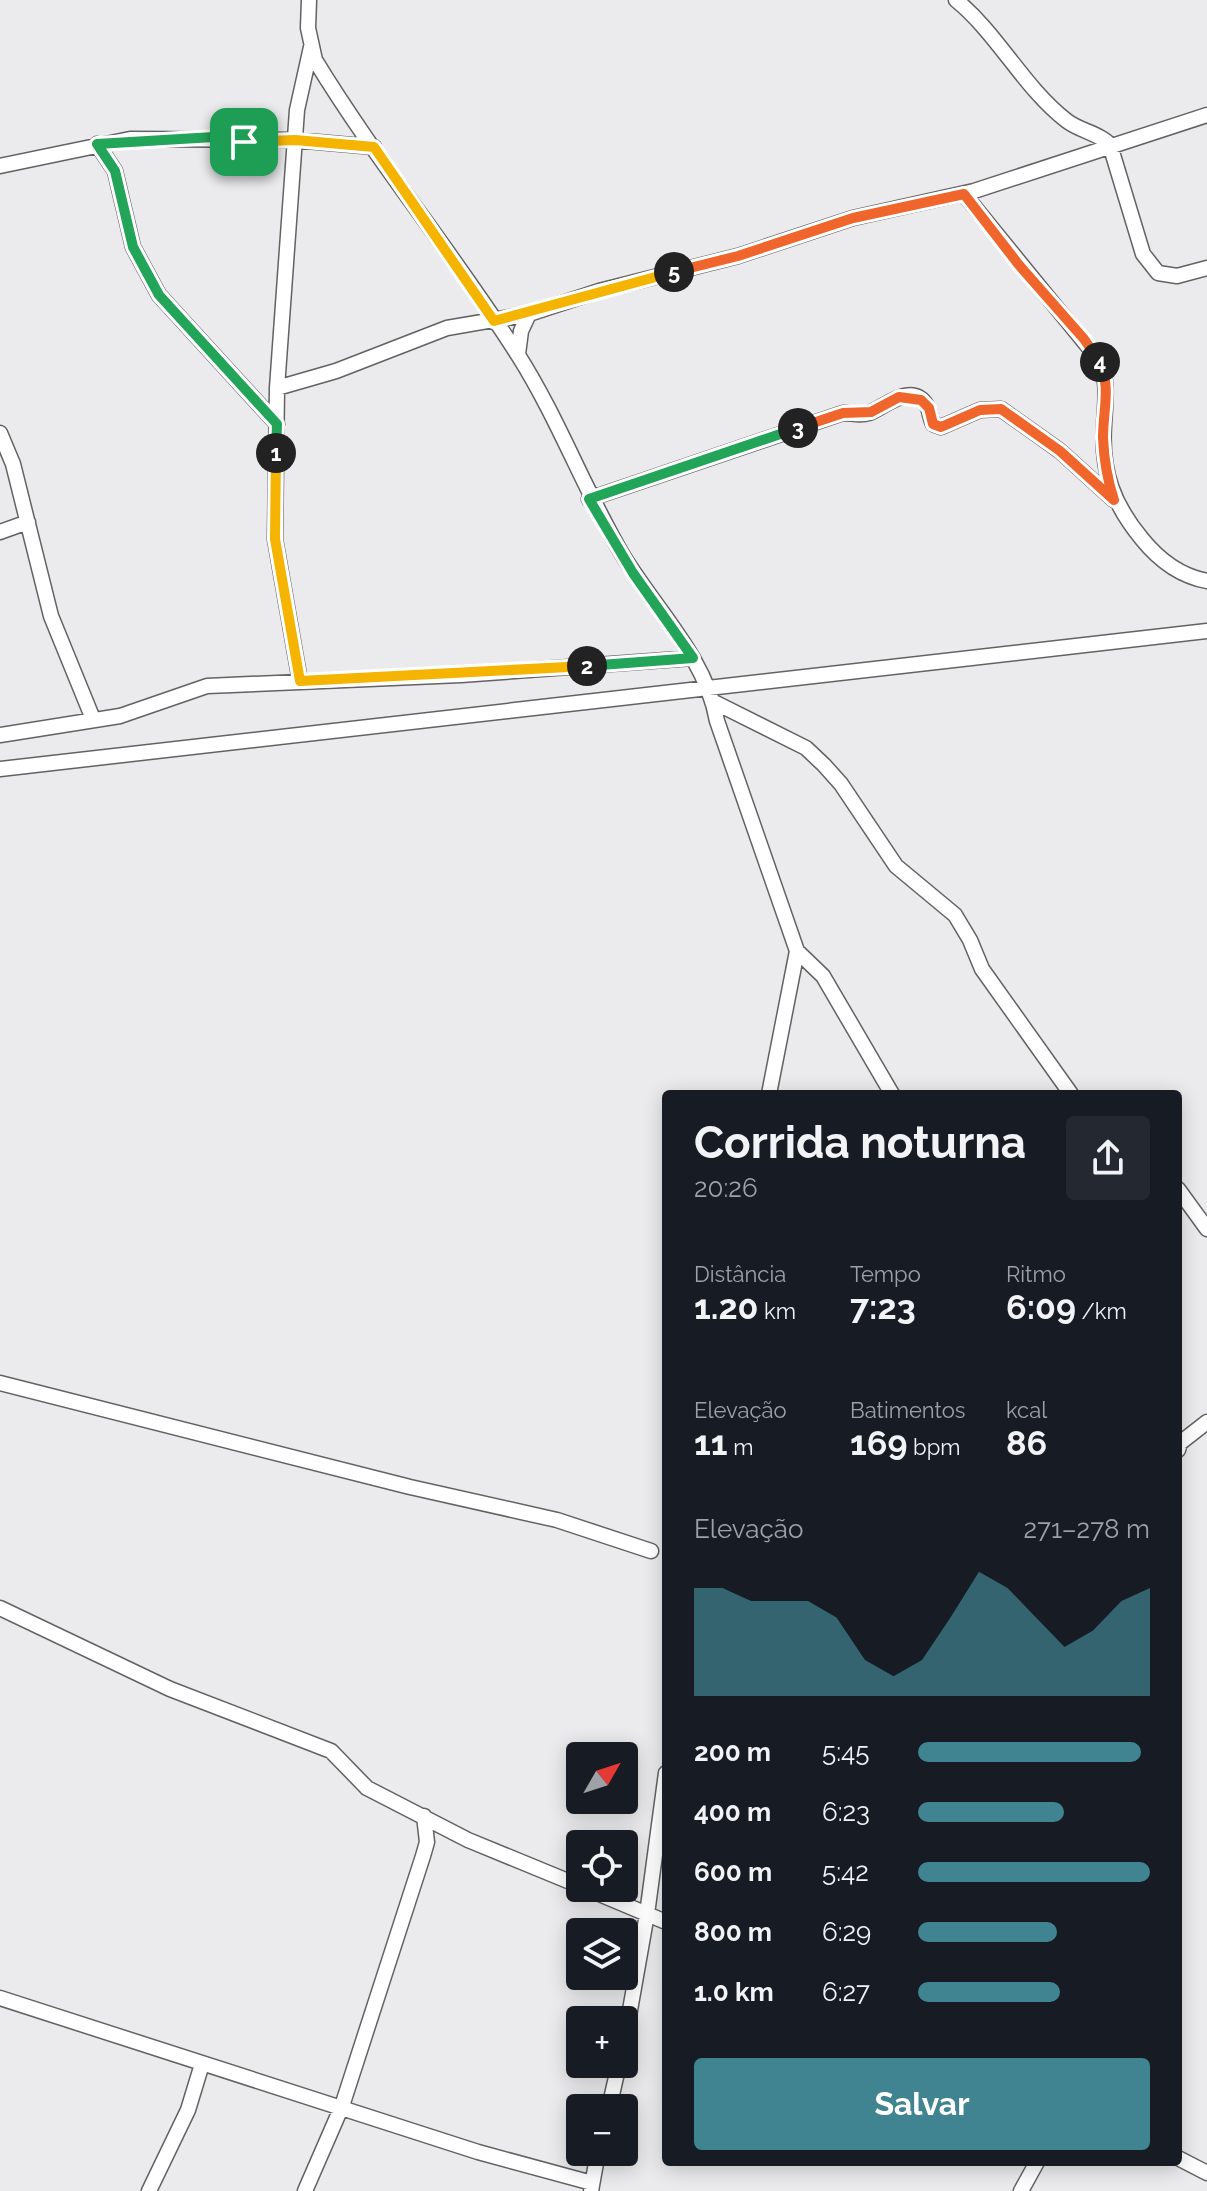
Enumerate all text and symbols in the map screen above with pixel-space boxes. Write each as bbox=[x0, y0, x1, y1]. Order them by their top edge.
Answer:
pin bbox=[210, 108, 278, 176]
icon: arrive bbox=[222, 120, 266, 164]
pin: 5 bbox=[654, 252, 694, 292]
text: 5 bbox=[668, 259, 680, 285]
pin: 4 bbox=[1080, 342, 1120, 382]
text: 4 bbox=[1094, 349, 1106, 375]
pin: 3 bbox=[778, 408, 818, 448]
text: 3 bbox=[792, 415, 804, 441]
pin: 1 bbox=[256, 433, 296, 473]
text: 1 bbox=[271, 440, 281, 466]
pin: 2 bbox=[567, 646, 607, 686]
text: 2 bbox=[581, 653, 593, 679]
button: share bbox=[1066, 1116, 1150, 1200]
text: Corrida noturna bbox=[694, 1117, 1026, 1168]
text: 20:26 bbox=[694, 1173, 758, 1203]
text: Distância bbox=[694, 1261, 786, 1287]
text: Tempo bbox=[850, 1261, 921, 1287]
text: Ritmo bbox=[1006, 1261, 1066, 1287]
text: 1.20 bbox=[694, 1287, 759, 1327]
text: 7:23 bbox=[850, 1287, 916, 1327]
text: 6:09 bbox=[1006, 1287, 1076, 1327]
text: km bbox=[759, 1298, 796, 1324]
text: /km bbox=[1076, 1298, 1127, 1324]
text: Elevação bbox=[694, 1397, 787, 1423]
text: Batimentos bbox=[850, 1397, 965, 1423]
text: kcal bbox=[1006, 1397, 1047, 1423]
text: 11 bbox=[694, 1423, 728, 1463]
text: 169 bbox=[850, 1423, 907, 1463]
text: 86 bbox=[1006, 1423, 1047, 1463]
text: m bbox=[728, 1434, 753, 1460]
text: bpm bbox=[907, 1434, 960, 1460]
text: Elevação bbox=[694, 1514, 803, 1544]
text: 271–278 m bbox=[1024, 1514, 1150, 1544]
text: 200 m bbox=[694, 1737, 771, 1767]
text: 5:45 bbox=[822, 1737, 869, 1767]
north arrow bbox=[566, 1742, 638, 1814]
map controls bbox=[566, 1742, 638, 2166]
text: 400 m bbox=[694, 1797, 771, 1827]
text: 6:23 bbox=[822, 1797, 870, 1827]
button: locate bbox=[566, 1830, 638, 1902]
text: 600 m bbox=[694, 1857, 772, 1887]
text: 5:42 bbox=[822, 1857, 869, 1887]
text: 800 m bbox=[694, 1917, 772, 1947]
text: 6:29 bbox=[822, 1917, 871, 1947]
button: layers bbox=[566, 1918, 638, 1990]
text: 1.0 km bbox=[694, 1977, 774, 2007]
text: 6:27 bbox=[822, 1977, 870, 2007]
button: + bbox=[566, 2006, 638, 2078]
button: Salvar bbox=[694, 2058, 1150, 2150]
button: − bbox=[566, 2094, 638, 2166]

